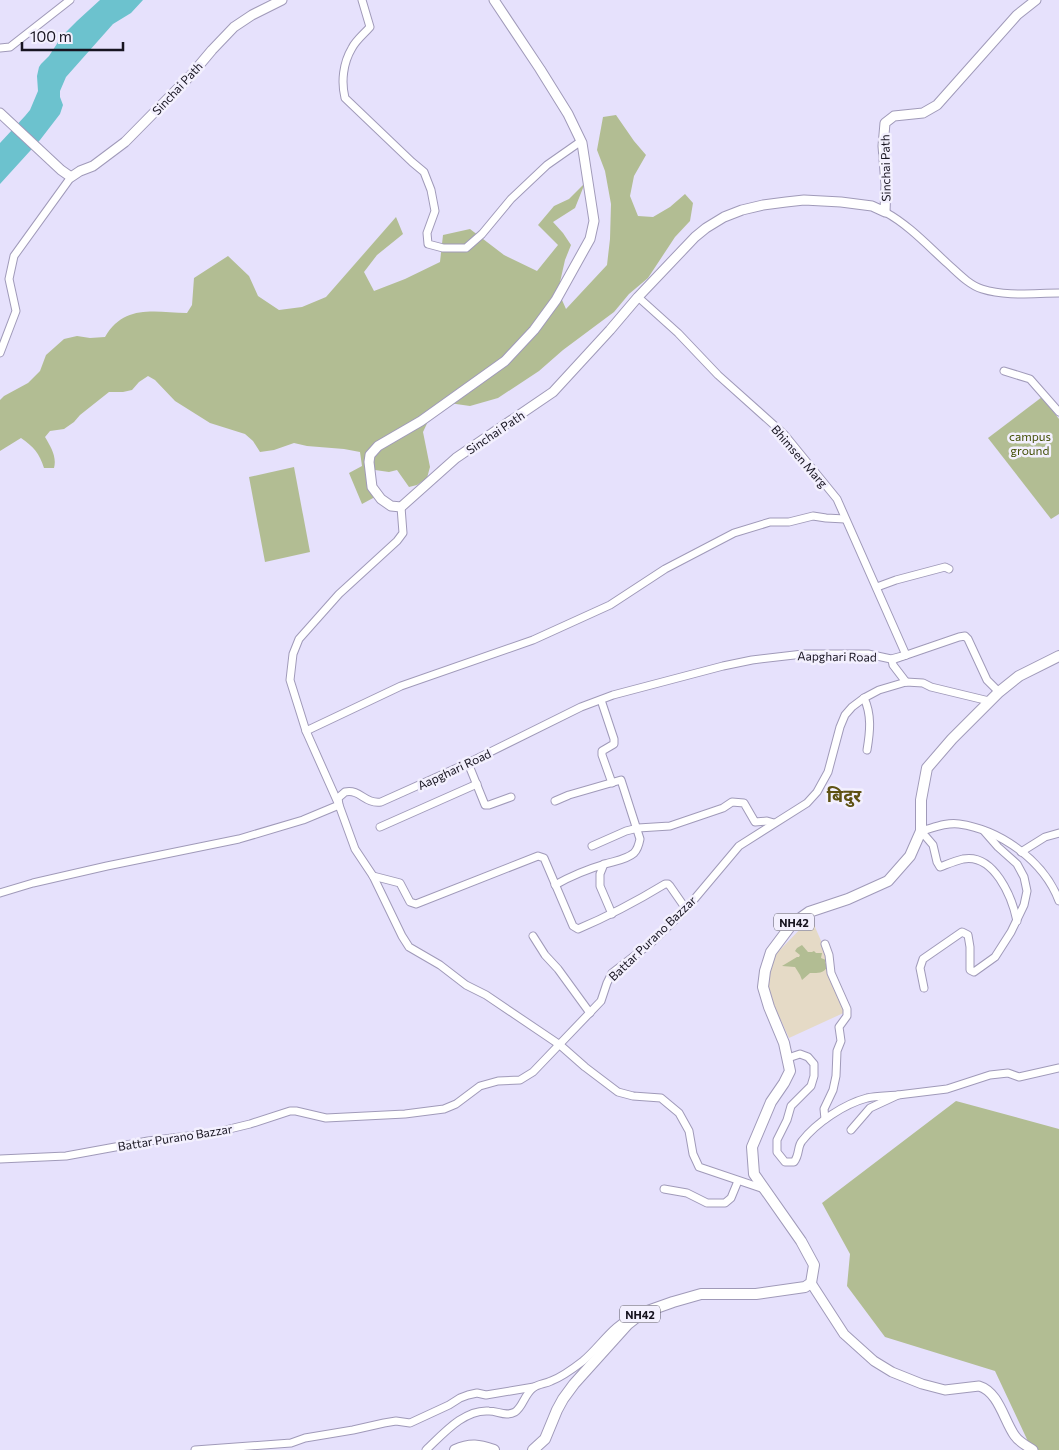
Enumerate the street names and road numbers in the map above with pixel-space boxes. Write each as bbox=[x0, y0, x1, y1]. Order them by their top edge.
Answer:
street label: Sinchai Path bbox=[149, 59, 205, 117]
street label: Sinchai Path bbox=[877, 134, 893, 202]
street label: Sinchai Path bbox=[463, 407, 527, 457]
street label: Bhimsen Marg bbox=[769, 422, 831, 490]
street label: Aapghari Road bbox=[797, 648, 877, 664]
street label: Aapghari Road bbox=[415, 746, 493, 792]
street label: Battar Purano Bazzar bbox=[605, 893, 699, 983]
road number: NH42 bbox=[774, 914, 814, 930]
street label: Battar Purano Bazzar bbox=[117, 1121, 233, 1153]
road number: NH42 bbox=[620, 1306, 660, 1322]

